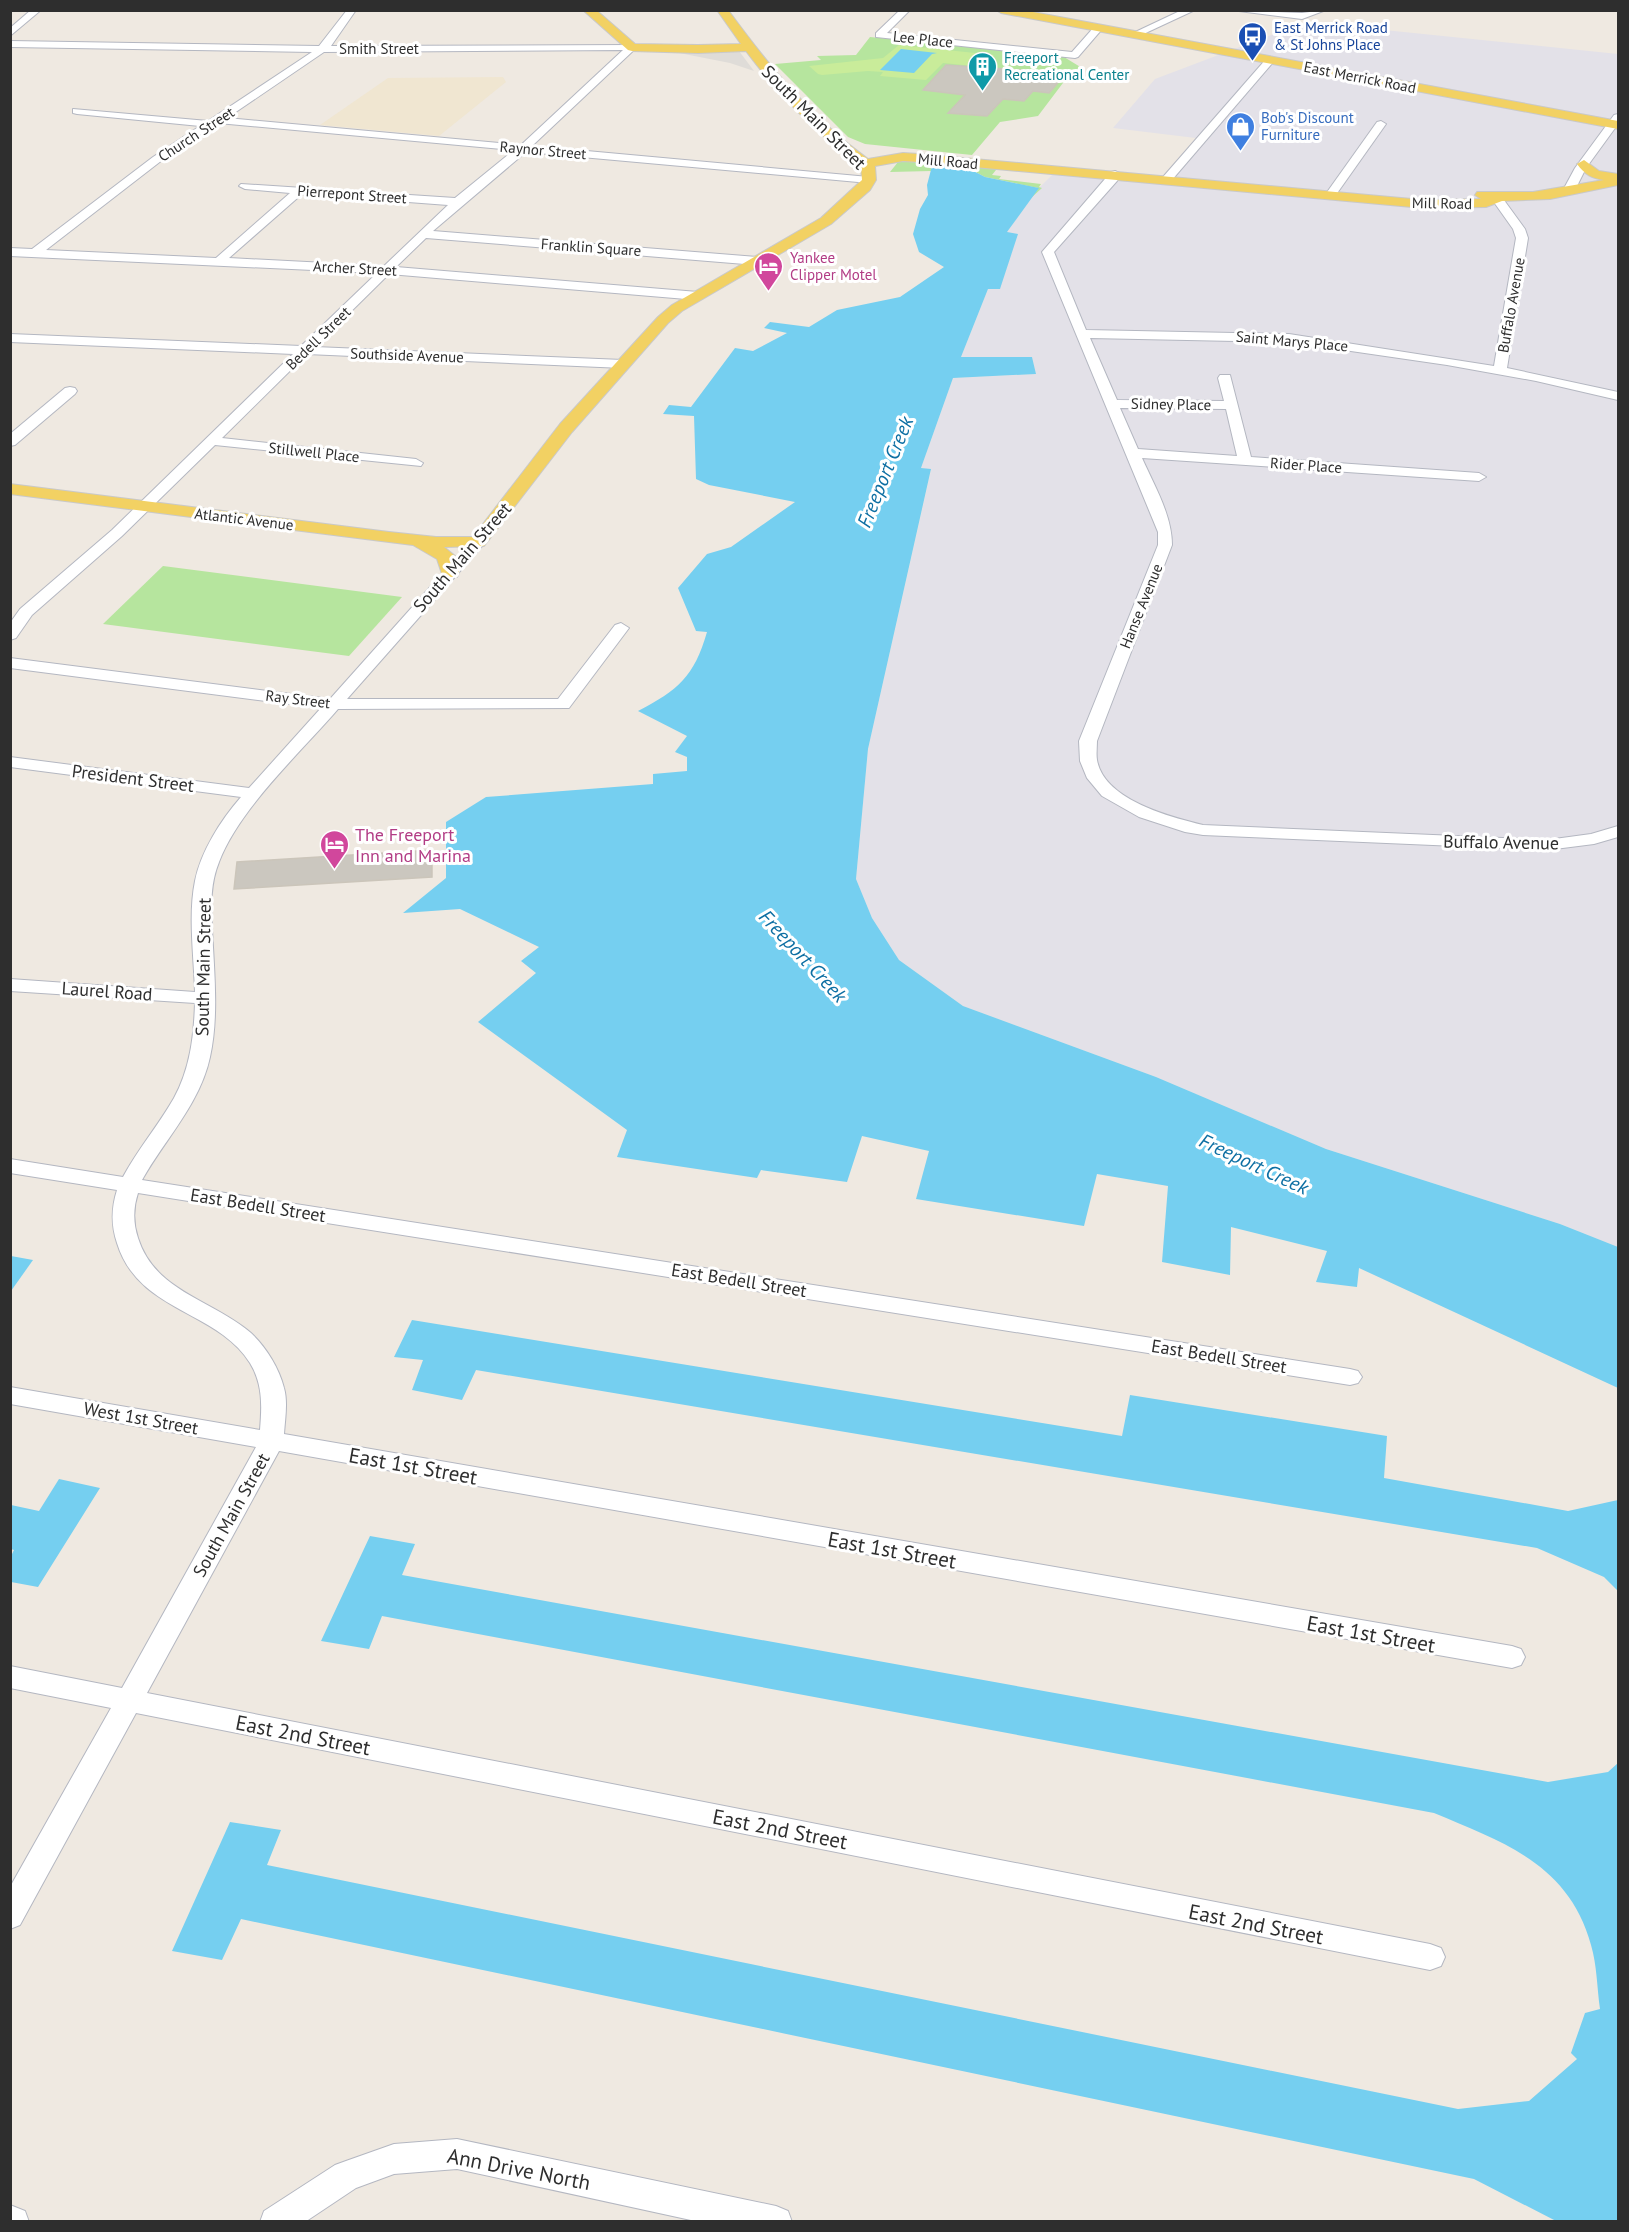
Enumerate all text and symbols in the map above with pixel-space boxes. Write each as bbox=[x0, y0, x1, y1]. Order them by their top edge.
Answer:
place label: East Merrick Road & St Johns Place bbox=[1274, 18, 1388, 54]
bus stop icon: East Merrick Road & St Johns Place bbox=[1237, 20, 1269, 62]
street label: Lee Place bbox=[892, 26, 954, 52]
street label: Smith Street bbox=[339, 39, 419, 58]
place label: Freeport Recreational Center bbox=[1004, 48, 1129, 84]
building icon: Freeport Recreational Center bbox=[967, 50, 999, 92]
street label: East Merrick Road bbox=[1302, 57, 1418, 97]
street label: South Main Street bbox=[757, 60, 871, 174]
street label: Church Street bbox=[154, 102, 238, 166]
place label: Bob's Discount Furniture bbox=[1261, 108, 1354, 144]
shop icon: Bob's Discount Furniture bbox=[1224, 110, 1256, 152]
street label: Raynor Street bbox=[499, 137, 587, 163]
street label: Mill Road bbox=[917, 149, 979, 173]
street label: Pierrepont Street bbox=[297, 181, 407, 207]
street label: Mill Road bbox=[1412, 193, 1472, 213]
street label: Franklin Square bbox=[540, 234, 642, 260]
place label: Yankee Clipper Motel bbox=[790, 248, 877, 284]
hotel icon: Yankee Clipper Motel bbox=[753, 250, 785, 292]
street label: Archer Street bbox=[313, 256, 397, 280]
street label: Buffalo Avenue bbox=[1493, 256, 1529, 354]
street label: Bedell Street bbox=[281, 302, 355, 374]
street label: Saint Marys Place bbox=[1235, 327, 1349, 355]
street label: Southside Avenue bbox=[350, 344, 464, 366]
street label: Sidney Place bbox=[1131, 394, 1211, 414]
water label: Freeport Creek bbox=[851, 412, 919, 531]
street label: Stillwell Place bbox=[268, 438, 360, 466]
street label: Rider Place bbox=[1269, 453, 1343, 477]
street label: South Main Street bbox=[408, 497, 516, 617]
street label: Atlantic Avenue bbox=[193, 504, 295, 534]
street label: Hanse Avenue bbox=[1115, 561, 1167, 651]
street label: Ray Street bbox=[265, 686, 331, 712]
street label: President Street bbox=[71, 759, 195, 797]
place label: The Freeport Inn and Marina bbox=[355, 823, 471, 867]
hotel icon: The Freeport Inn and Marina bbox=[318, 828, 350, 870]
street label: Buffalo Avenue bbox=[1443, 829, 1559, 855]
street label: South Main Street bbox=[190, 898, 216, 1036]
water label: Freeport Creek bbox=[753, 904, 853, 1009]
street label: Laurel Road bbox=[61, 976, 153, 1006]
water label: Freeport Creek bbox=[1195, 1127, 1314, 1201]
street label: East Bedell Street bbox=[189, 1183, 327, 1227]
street label: East Bedell Street bbox=[670, 1258, 808, 1302]
street label: East Bedell Street bbox=[1150, 1334, 1288, 1378]
street label: West 1st Street bbox=[82, 1397, 200, 1439]
street label: East 1st Street bbox=[347, 1441, 479, 1491]
street label: South Main Street bbox=[187, 1449, 275, 1581]
street label: East 1st Street bbox=[826, 1525, 958, 1575]
street label: East 1st Street bbox=[1305, 1609, 1437, 1659]
street label: East 2nd Street bbox=[233, 1709, 373, 1761]
street label: East 2nd Street bbox=[710, 1803, 850, 1855]
street label: East 2nd Street bbox=[1186, 1898, 1326, 1950]
street label: Ann Drive North bbox=[445, 2142, 593, 2196]

